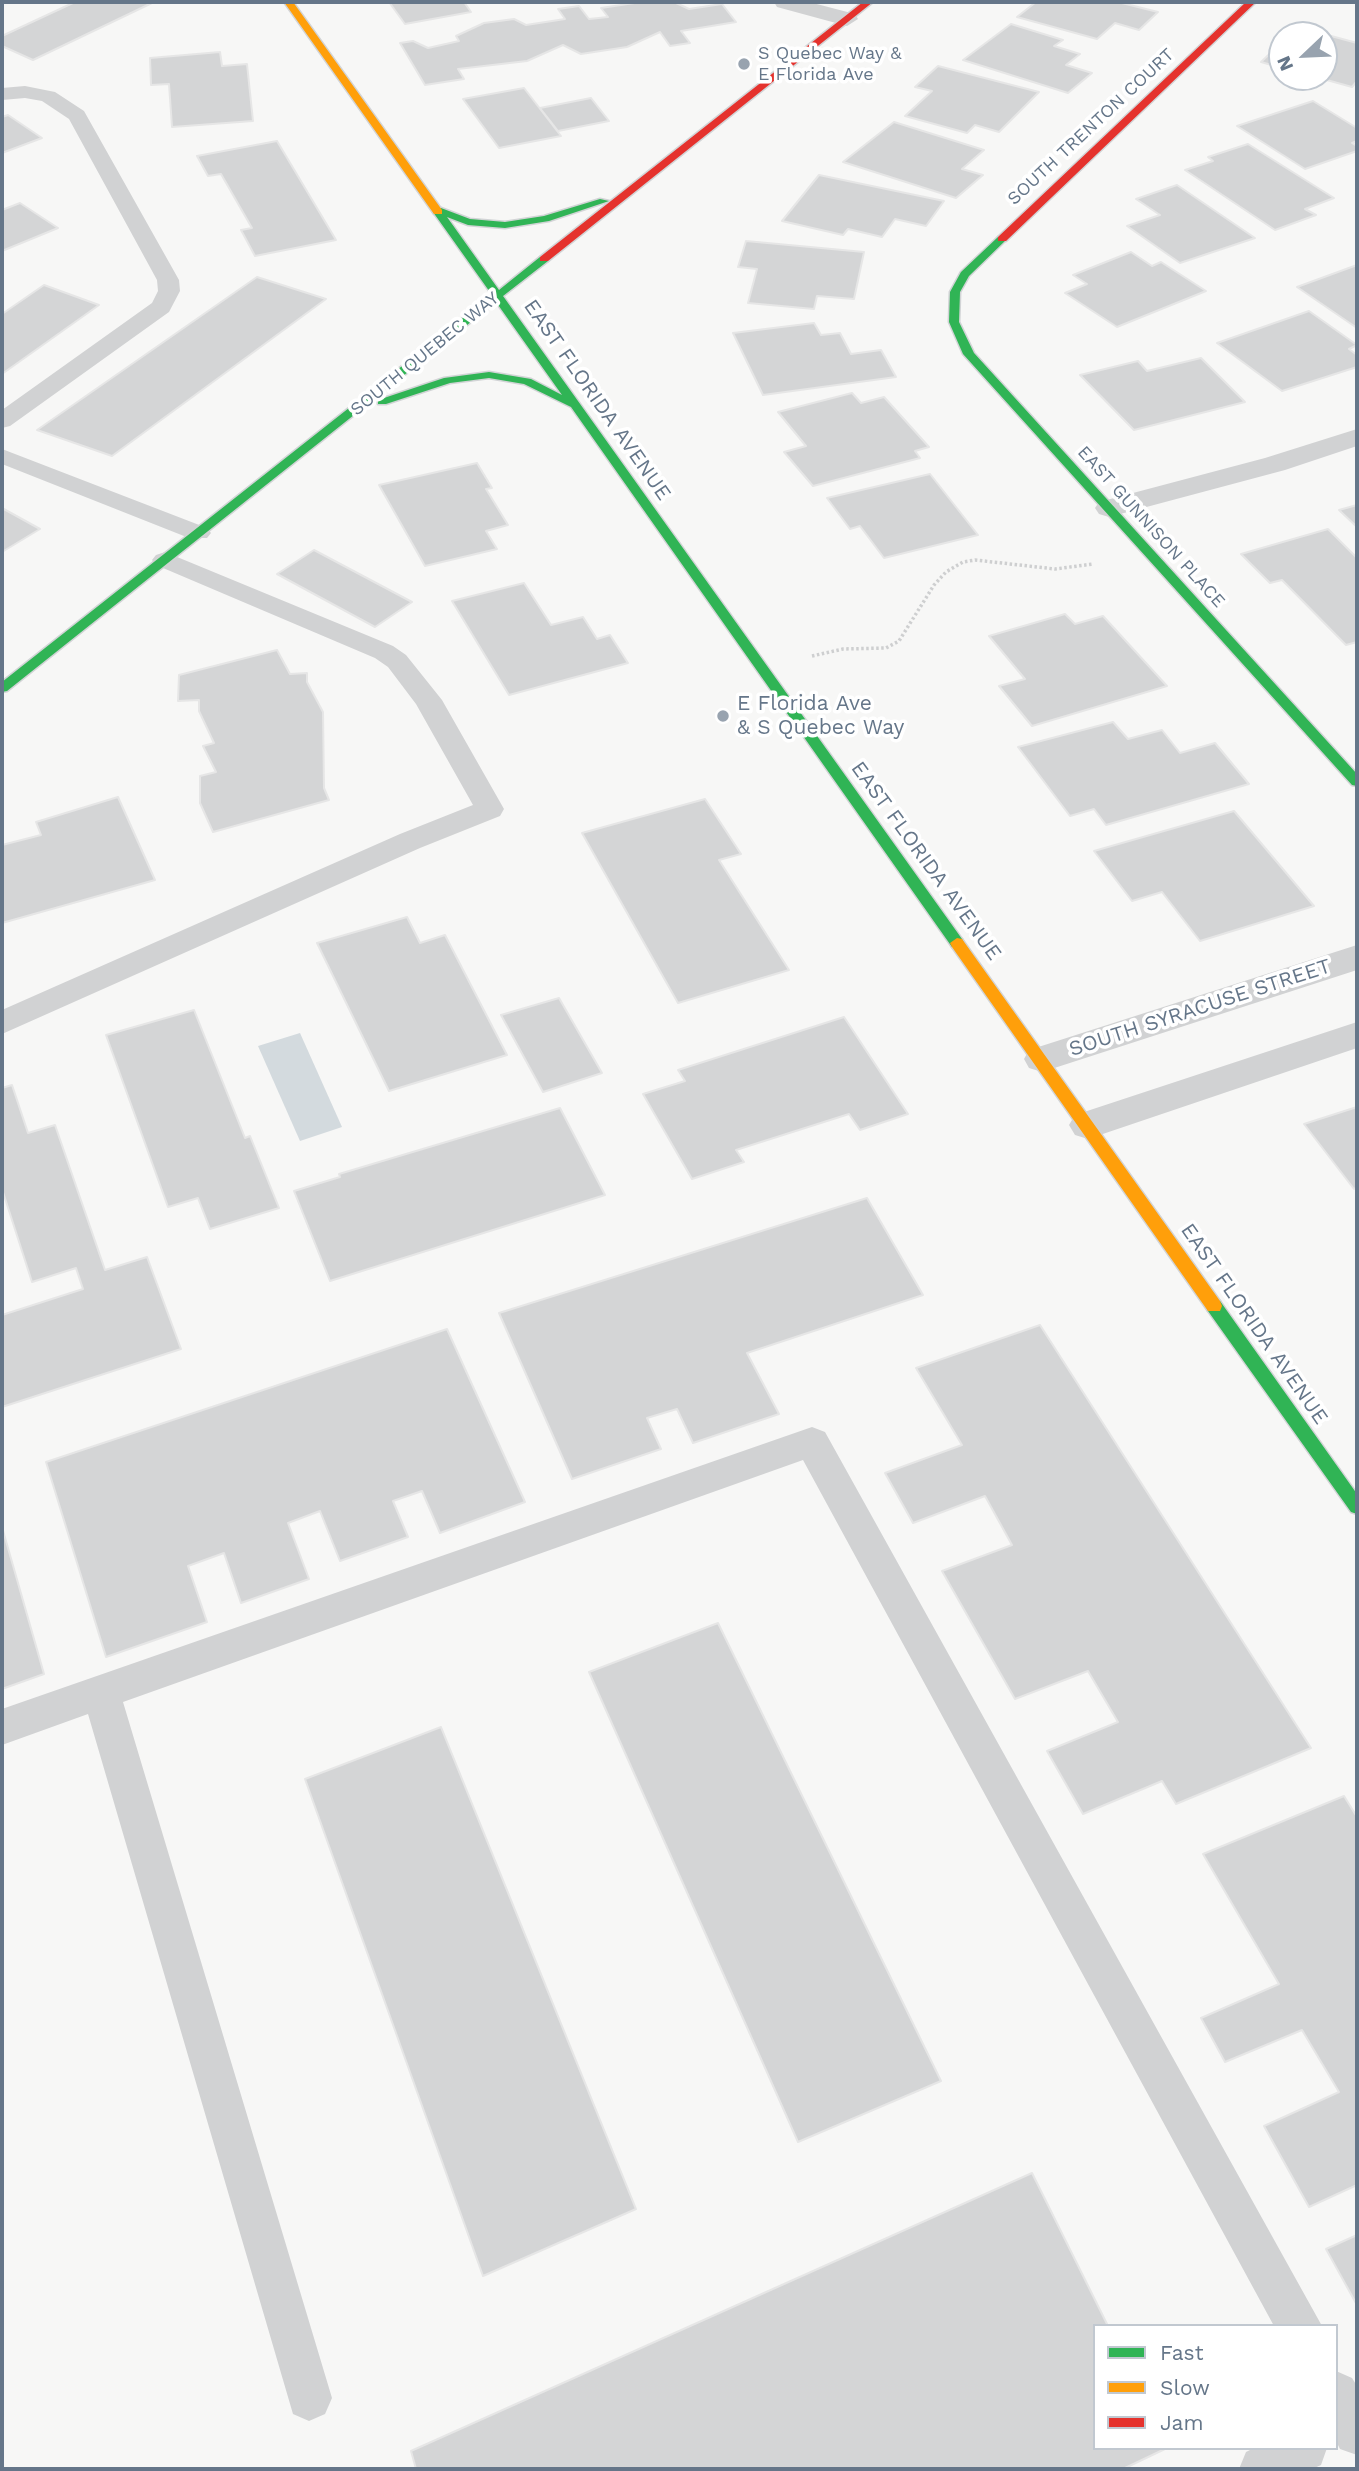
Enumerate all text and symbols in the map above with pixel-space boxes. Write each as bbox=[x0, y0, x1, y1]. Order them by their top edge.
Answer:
north arrow bbox=[1268, 21, 1338, 91]
place label: S Quebec Way & E Florida Ave bbox=[758, 43, 901, 86]
street label: SOUTH TRENTON COURT bbox=[1003, 44, 1179, 210]
text: N bbox=[1272, 53, 1298, 75]
marker: S Quebec Way & E Florida Ave bbox=[736, 56, 752, 72]
street label: SOUTH QUEBEC WAY bbox=[346, 287, 504, 421]
street label: EAST FLORIDA AVENUE bbox=[518, 295, 676, 505]
street label: EAST GUNNISON PLACE bbox=[1073, 442, 1229, 612]
place label: E Florida Ave & S Quebec Way bbox=[737, 691, 904, 741]
marker: E Florida Ave & S Quebec Way bbox=[715, 708, 731, 724]
street label: EAST FLORIDA AVENUE bbox=[845, 757, 1007, 965]
street label: SOUTH SYRACUSE STREET bbox=[1066, 954, 1334, 1062]
street label: EAST FLORIDA AVENUE bbox=[1175, 1219, 1333, 1429]
legend bbox=[1093, 2324, 1338, 2450]
text: Fast bbox=[1160, 2340, 1204, 2365]
text: Slow bbox=[1160, 2375, 1210, 2400]
text: Jam bbox=[1160, 2410, 1203, 2435]

